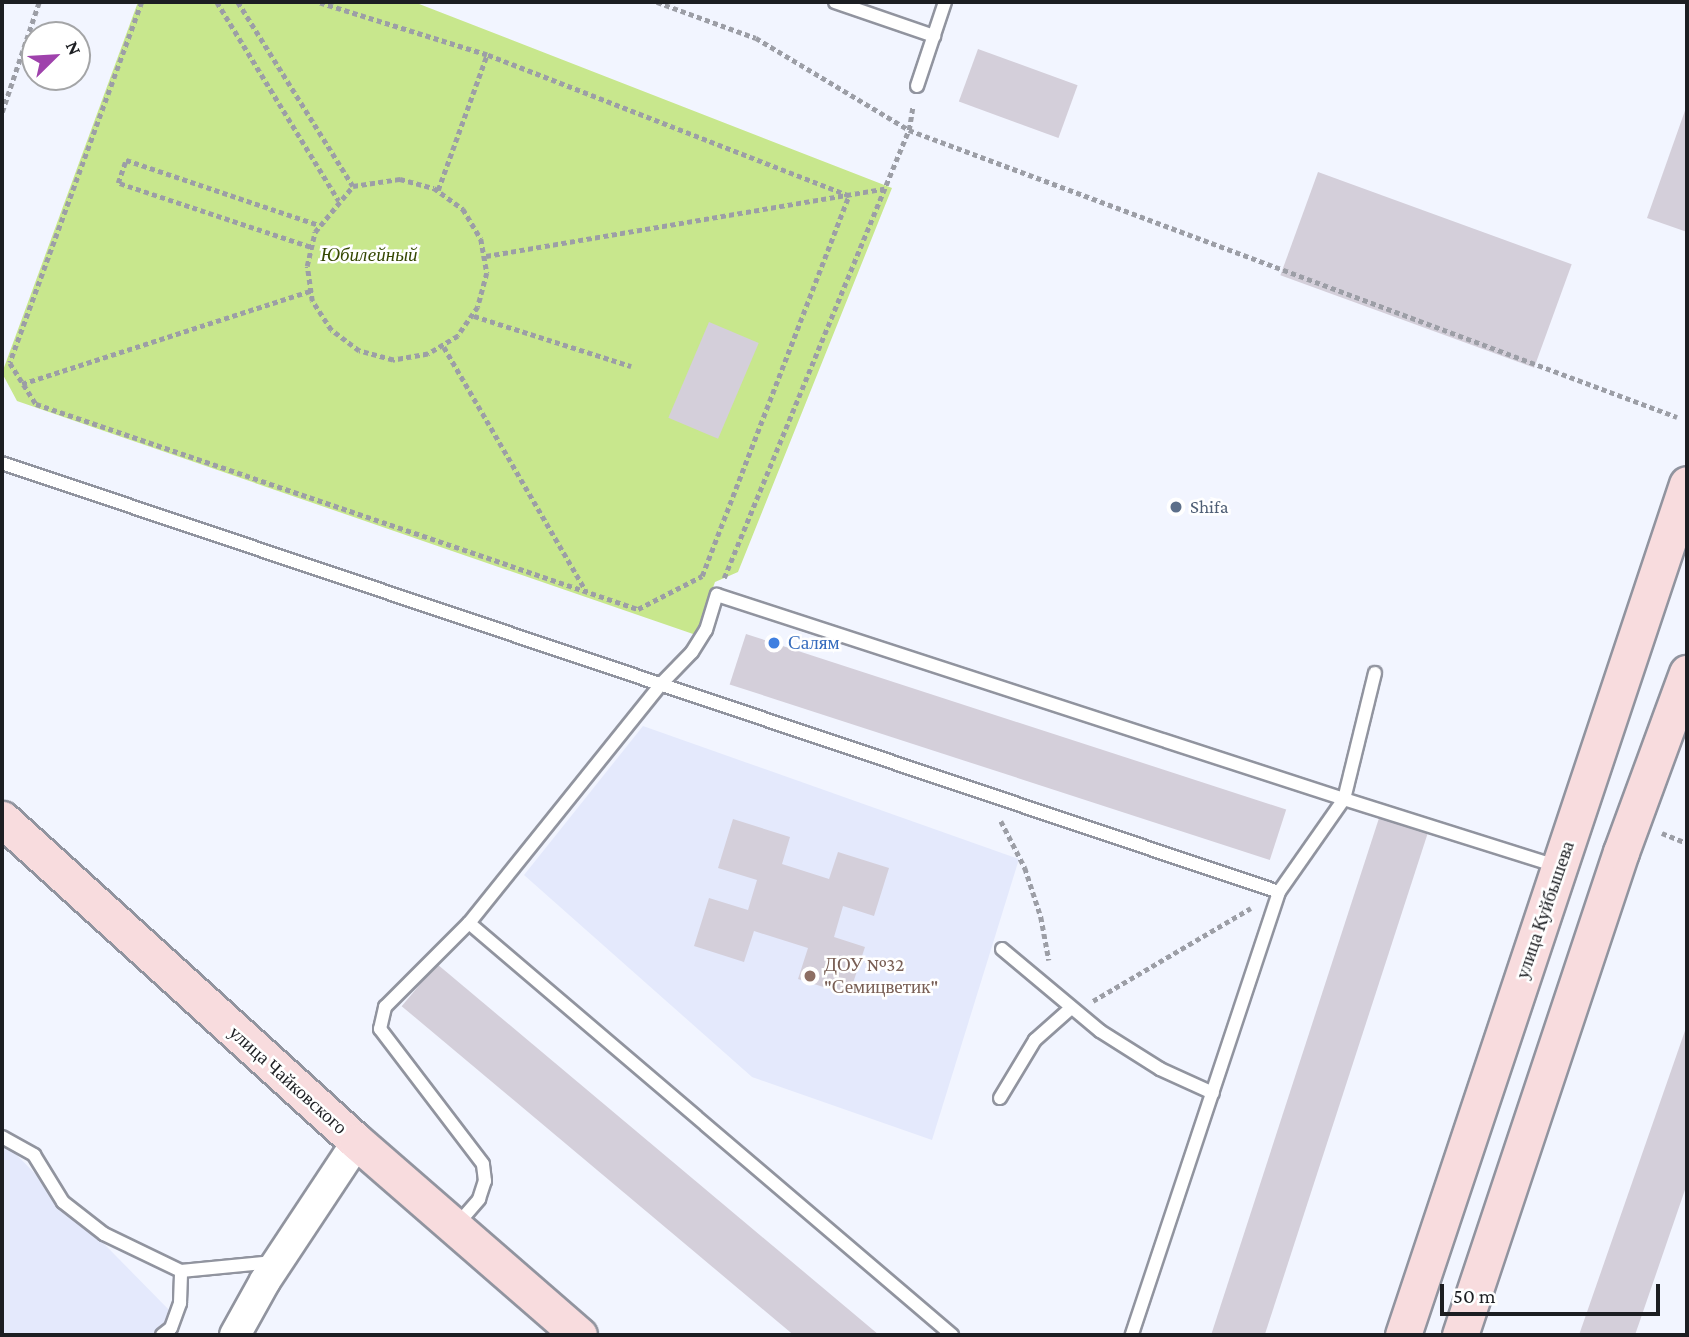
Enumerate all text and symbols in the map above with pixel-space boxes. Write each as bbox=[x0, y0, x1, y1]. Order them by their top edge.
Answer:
north arrow bbox=[21, 21, 91, 91]
text: N bbox=[62, 38, 86, 58]
park label: Юбилейный bbox=[320, 244, 418, 266]
place label: Shifa bbox=[1190, 496, 1228, 518]
marker: Shifa bbox=[1168, 499, 1184, 515]
place label: Салям bbox=[788, 632, 840, 654]
marker: Салям bbox=[766, 635, 782, 651]
street label: улица Куйбышева bbox=[1511, 838, 1579, 982]
place label: ДОУ №32 "Семицветик" bbox=[824, 954, 938, 998]
marker: ДОУ №32 "Семицветик" bbox=[802, 968, 818, 984]
street label: улица Чайковского bbox=[224, 1021, 352, 1139]
scale bar bbox=[1444, 1270, 1664, 1314]
text: 50 m bbox=[1453, 1284, 1496, 1308]

